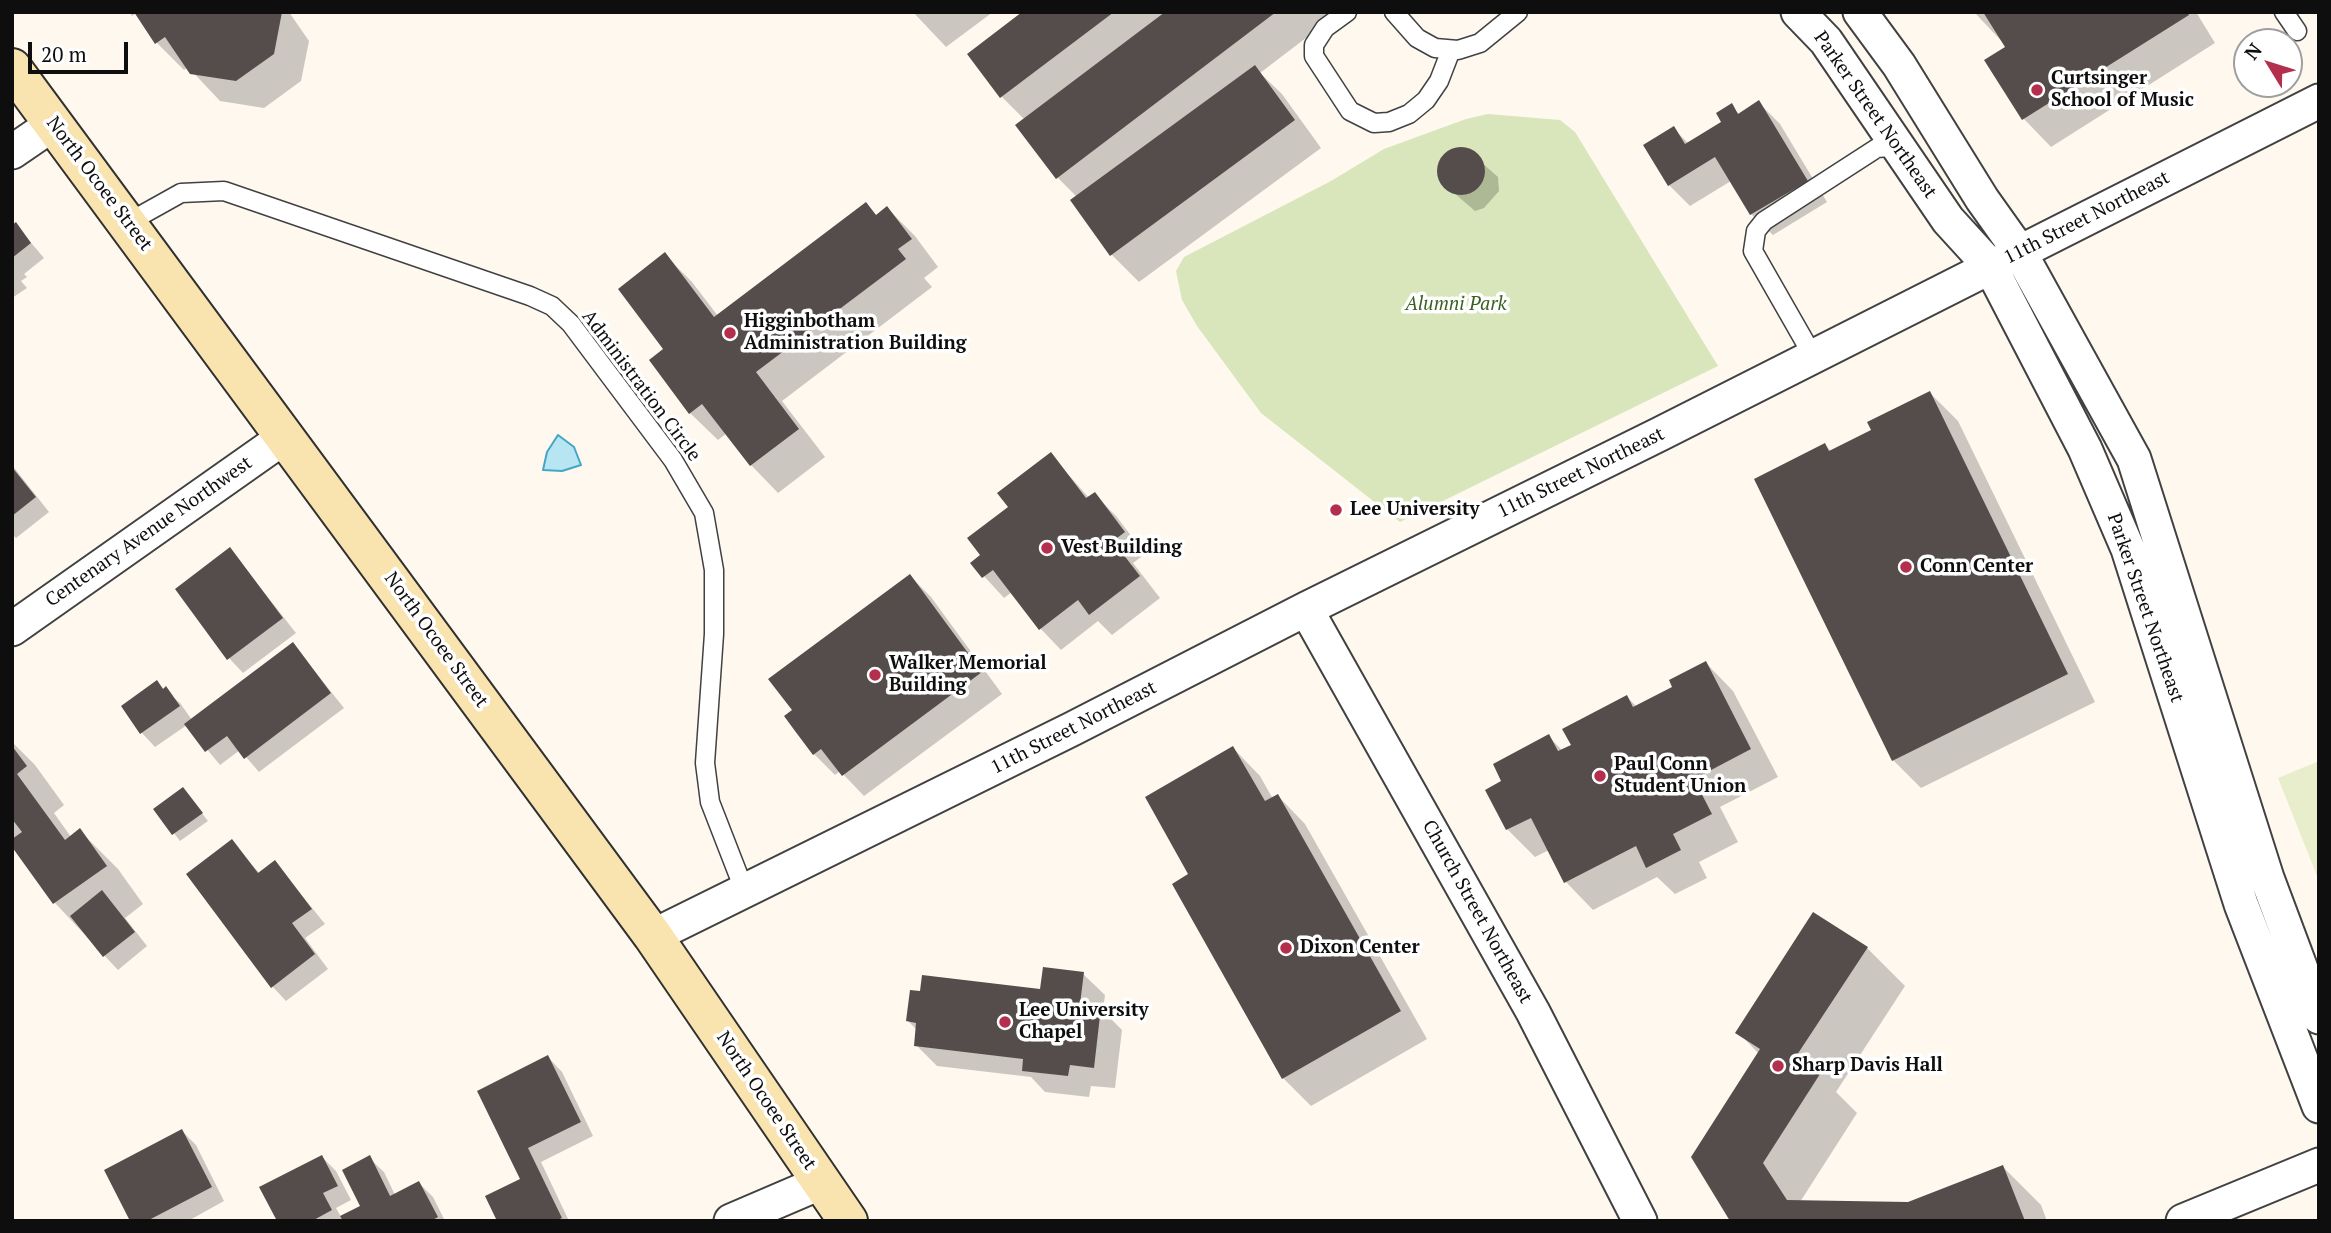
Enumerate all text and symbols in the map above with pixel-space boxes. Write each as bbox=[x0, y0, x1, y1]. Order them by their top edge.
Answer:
street label: Parker Street Northeast bbox=[1809, 27, 1941, 203]
scale bar bbox=[32, 28, 131, 72]
north arrow bbox=[2233, 28, 2303, 98]
text: N bbox=[2238, 38, 2267, 64]
text: 20 m bbox=[41, 40, 87, 68]
place label: Curtsinger School of Music bbox=[2051, 68, 2194, 112]
marker: Curtsinger School of Music bbox=[2029, 82, 2045, 98]
street label: North Ocoee Street bbox=[41, 112, 157, 256]
street label: 11th Street Northeast bbox=[2000, 166, 2174, 270]
park label: Alumni Park bbox=[1405, 294, 1507, 316]
street label: Administration Circle bbox=[577, 306, 705, 466]
place label: Higginbotham Administration Building bbox=[744, 311, 967, 355]
marker: Higginbotham Administration Building bbox=[722, 325, 738, 341]
street label: 11th Street Northeast bbox=[1494, 423, 1668, 523]
street label: Centenary Avenue Northwest bbox=[41, 452, 257, 612]
place label: Lee University bbox=[1350, 499, 1479, 521]
marker: Lee University bbox=[1328, 502, 1344, 518]
street label: Parker Street Northeast bbox=[2102, 510, 2188, 706]
place label: Vest Building bbox=[1061, 537, 1182, 559]
marker: Vest Building bbox=[1039, 540, 1055, 556]
place label: Conn Center bbox=[1920, 556, 2033, 578]
marker: Conn Center bbox=[1898, 559, 1914, 575]
street label: North Ocoee Street bbox=[379, 568, 493, 712]
place label: Walker Memorial Building bbox=[889, 653, 1047, 697]
marker: Walker Memorial Building bbox=[867, 667, 883, 683]
street label: 11th Street Northeast bbox=[987, 676, 1161, 780]
place label: Paul Conn Student Union bbox=[1614, 754, 1746, 798]
marker: Paul Conn Student Union bbox=[1592, 768, 1608, 784]
street label: Church Street Northeast bbox=[1417, 816, 1537, 1008]
place label: Dixon Center bbox=[1300, 937, 1420, 959]
marker: Dixon Center bbox=[1278, 940, 1294, 956]
place label: Lee University Chapel bbox=[1019, 1000, 1148, 1044]
marker: Lee University Chapel bbox=[997, 1014, 1013, 1030]
street label: North Ocoee Street bbox=[711, 1027, 821, 1175]
place label: Sharp Davis Hall bbox=[1792, 1055, 1943, 1077]
marker: Sharp Davis Hall bbox=[1770, 1058, 1786, 1074]

